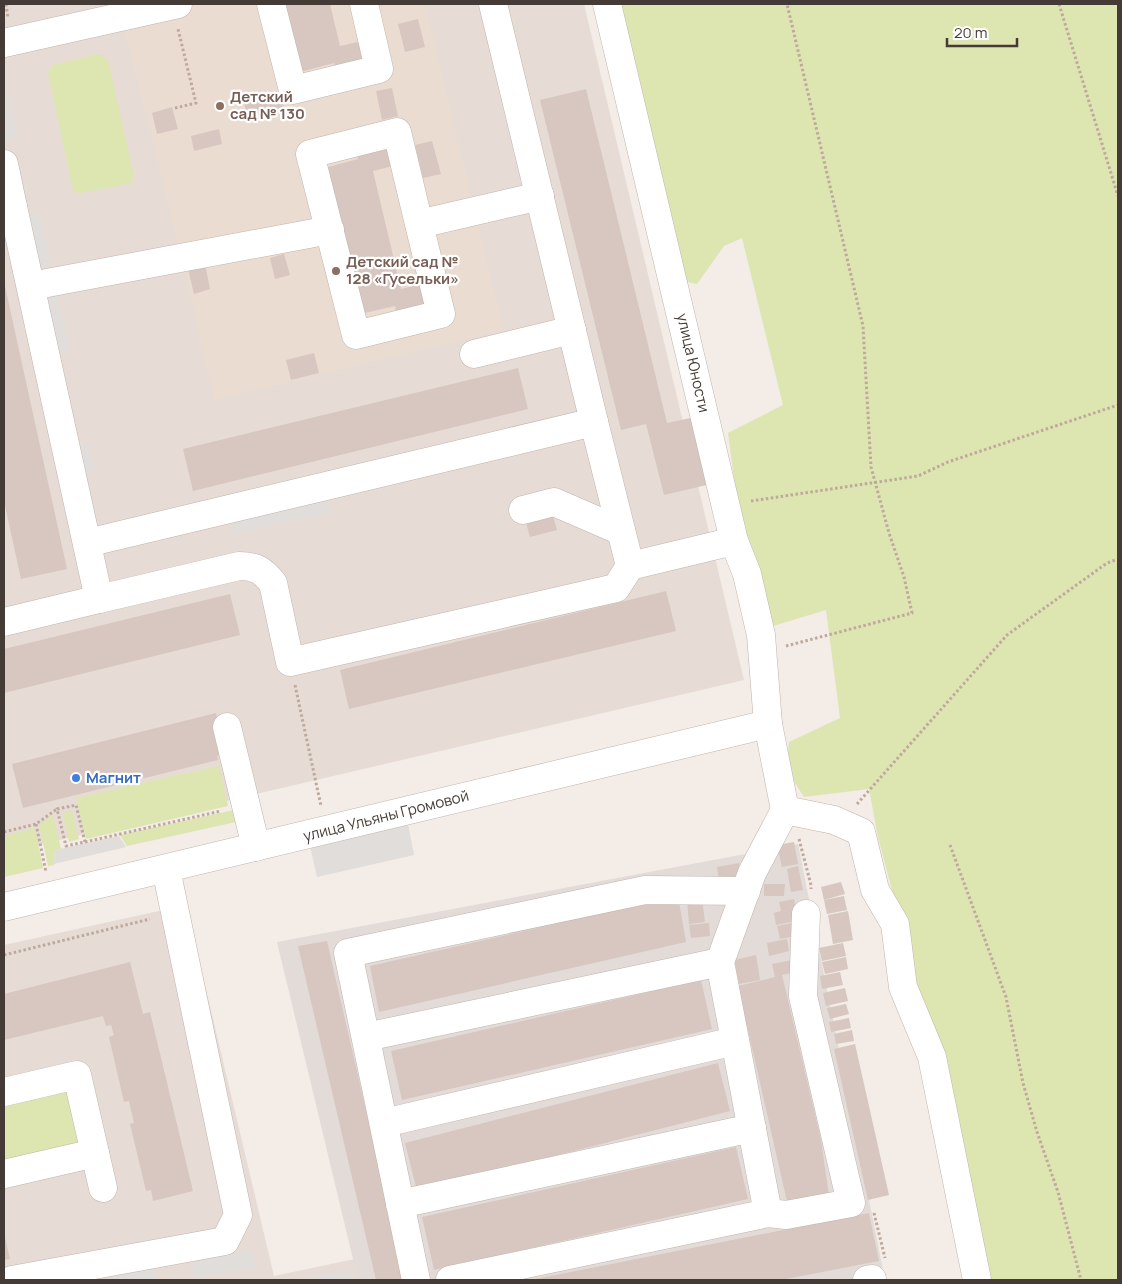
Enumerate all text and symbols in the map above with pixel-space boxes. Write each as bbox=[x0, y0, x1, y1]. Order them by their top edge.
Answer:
scale bar bbox=[947, 15, 1017, 47]
text: 20 m bbox=[954, 22, 987, 43]
place label: Детский сад № 130 bbox=[230, 86, 305, 124]
marker: Детский сад № 130 bbox=[214, 100, 226, 112]
place label: Детский сад № 128 «Гусельки» bbox=[346, 251, 459, 289]
marker: Детский сад № 128 «Гусельки» bbox=[330, 265, 342, 277]
street label: улица Юности bbox=[672, 311, 715, 415]
place label: Магнит bbox=[86, 767, 141, 788]
marker: Магнит bbox=[70, 772, 82, 784]
street label: улица Ульяны Громовой bbox=[301, 785, 471, 846]

